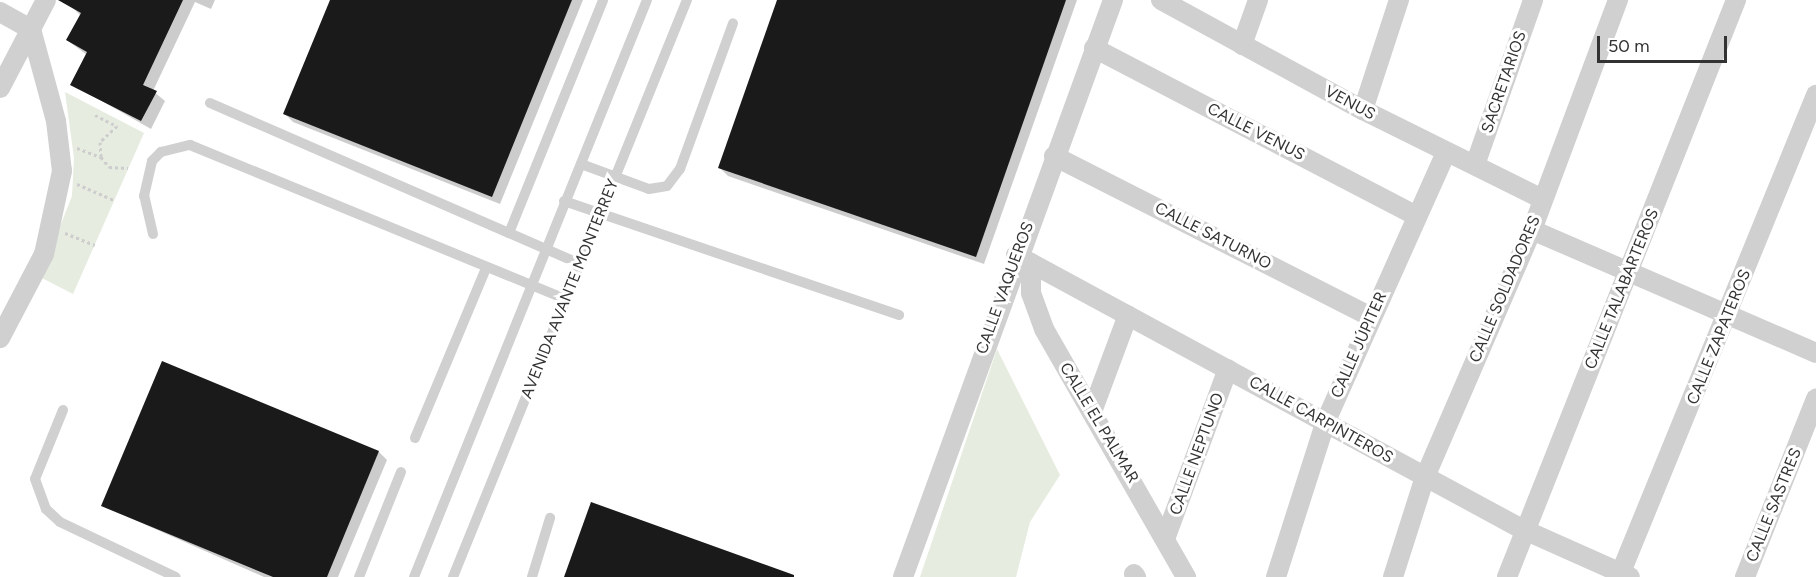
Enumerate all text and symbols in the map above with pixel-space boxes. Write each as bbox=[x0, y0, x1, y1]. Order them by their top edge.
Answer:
scale bar bbox=[1600, 24, 1730, 62]
street label: SACRETARIOS bbox=[1478, 29, 1530, 135]
text: 50 m bbox=[1608, 35, 1650, 57]
street label: VENUS bbox=[1322, 82, 1378, 124]
street label: CALLE VENUS bbox=[1204, 99, 1308, 165]
street label: AVENIDA AVANTE MONTERREY bbox=[517, 176, 623, 402]
street label: CALLE SATURNO bbox=[1152, 198, 1274, 274]
street label: CALLE TALABARTEROS bbox=[1581, 206, 1663, 372]
street label: CALLE SOLDADORES bbox=[1465, 213, 1545, 365]
street label: CALLE VAQUEROS bbox=[972, 219, 1038, 357]
street label: CALLE ZAPATEROS bbox=[1683, 267, 1755, 407]
street label: CALLE JÚPITER bbox=[1327, 289, 1391, 401]
street label: CALLE EL PALMAR bbox=[1055, 359, 1143, 487]
street label: CALLE CARPINTEROS bbox=[1246, 372, 1396, 468]
street label: CALLE NEPTUNO bbox=[1166, 390, 1228, 518]
street label: CALLE SASTRES bbox=[1742, 445, 1806, 565]

